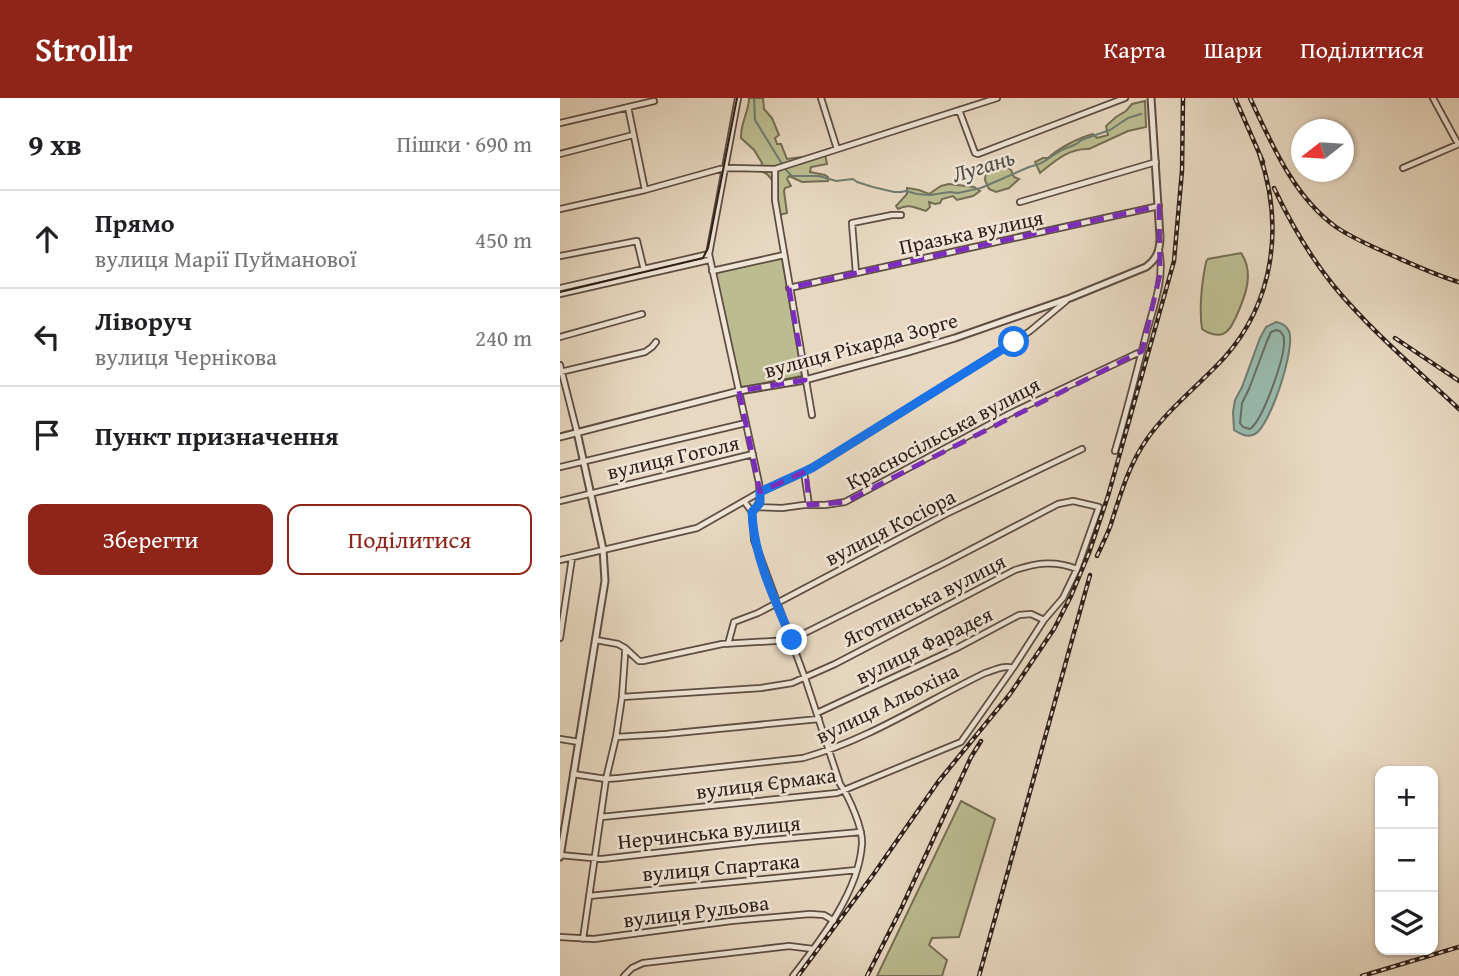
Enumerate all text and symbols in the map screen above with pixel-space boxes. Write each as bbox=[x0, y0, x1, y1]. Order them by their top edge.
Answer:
text: Strollr bbox=[35, 25, 133, 73]
text: Карта bbox=[1103, 32, 1166, 67]
text: Шари bbox=[1204, 32, 1262, 67]
text: Поділитися bbox=[1300, 32, 1424, 67]
north arrow bbox=[1291, 119, 1354, 182]
text: 9 хв bbox=[28, 122, 82, 166]
text: Пішки · 690 m bbox=[397, 127, 532, 160]
water label: Лугань bbox=[947, 140, 1019, 190]
street label: Празька вулиця bbox=[896, 201, 1047, 262]
text: Прямо bbox=[95, 203, 175, 242]
icon: ahead bbox=[28, 220, 66, 258]
text: 450 m bbox=[475, 223, 532, 256]
text: вулиця Марії Пуйманової bbox=[95, 242, 357, 275]
text: Ліворуч bbox=[95, 301, 192, 340]
street label: вулиця Ріхарда Зорге bbox=[761, 304, 961, 386]
icon: left bbox=[28, 318, 66, 356]
text: 240 m bbox=[475, 321, 532, 354]
route start bbox=[998, 326, 1029, 357]
text: вулиця Чернікова bbox=[95, 340, 277, 373]
street label: Красносільська вулиця bbox=[841, 369, 1046, 497]
icon: arrive bbox=[28, 416, 66, 454]
text: Пункт призначення bbox=[95, 416, 339, 455]
street label: вулиця Гоголя bbox=[604, 427, 743, 487]
street label: вулиця Косіора bbox=[819, 481, 961, 573]
button: Зберегти bbox=[28, 504, 273, 575]
button: Поділитися bbox=[287, 504, 532, 575]
street label: Яготинська вулиця bbox=[836, 545, 1011, 655]
street label: вулиця Фарадея bbox=[850, 598, 998, 692]
route end bbox=[776, 624, 807, 655]
street label: вулиця Альохіна bbox=[810, 655, 964, 751]
street label: вулиця Єрмака bbox=[694, 759, 838, 807]
map controls bbox=[1375, 766, 1438, 955]
button: + bbox=[1375, 766, 1438, 829]
street label: Нерчинська вулиця bbox=[616, 807, 802, 857]
button: − bbox=[1375, 829, 1438, 892]
street label: вулиця Спартака bbox=[641, 845, 801, 889]
street label: вулиця Рульова bbox=[621, 887, 771, 935]
button: layers bbox=[1375, 892, 1438, 955]

